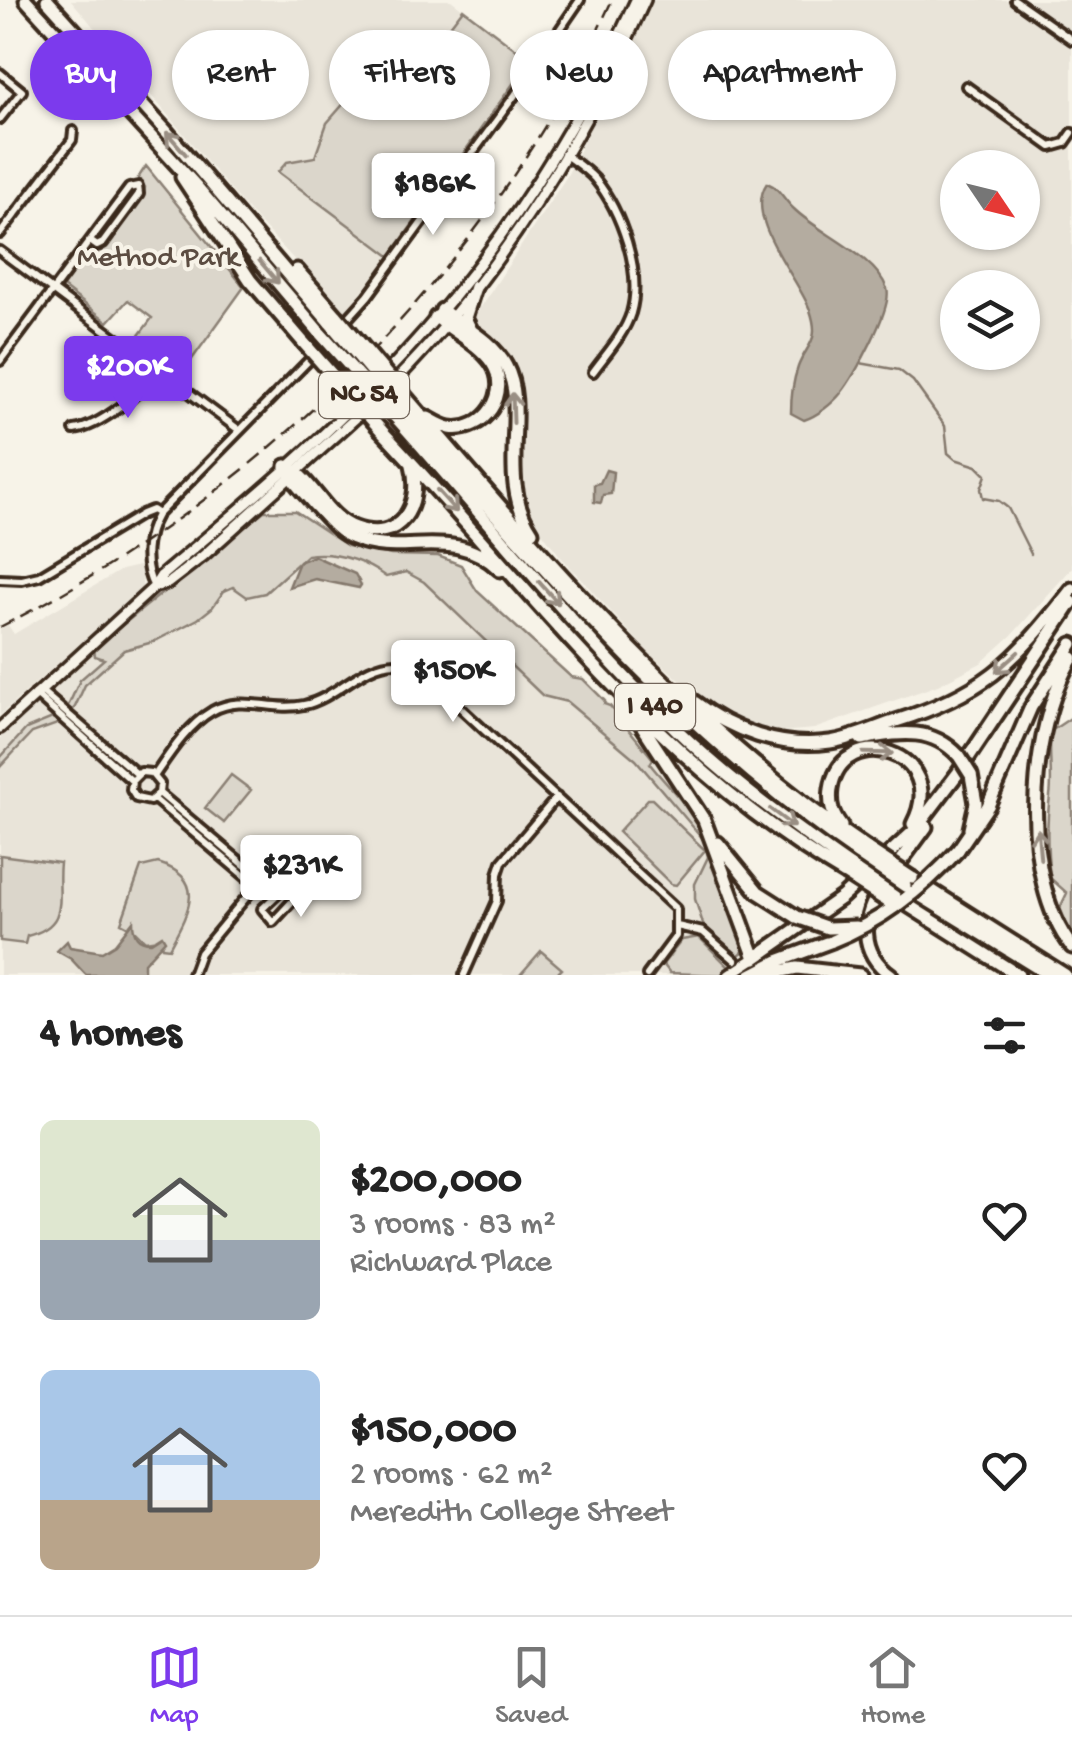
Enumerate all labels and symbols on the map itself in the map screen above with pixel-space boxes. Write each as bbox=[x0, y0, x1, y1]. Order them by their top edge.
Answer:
one-way arrow bbox=[164, 131, 187, 156]
north arrow bbox=[940, 150, 1040, 250]
pin: $186K bbox=[363, 153, 503, 238]
park label: Method Park bbox=[77, 242, 242, 277]
one-way arrow bbox=[257, 259, 280, 284]
pin: $200K bbox=[58, 336, 198, 421]
road number: NC 54 bbox=[319, 372, 409, 418]
one-way arrow bbox=[503, 392, 522, 424]
one-way arrow bbox=[436, 488, 458, 514]
one-way arrow bbox=[537, 580, 560, 605]
pin: $150K bbox=[383, 640, 523, 725]
one-way arrow bbox=[995, 650, 1020, 673]
road number: I 440 bbox=[615, 684, 695, 730]
one-way arrow bbox=[861, 744, 894, 763]
one-way arrow bbox=[768, 807, 795, 828]
one-way arrow bbox=[1030, 829, 1049, 861]
pin: $231K bbox=[231, 835, 371, 920]

